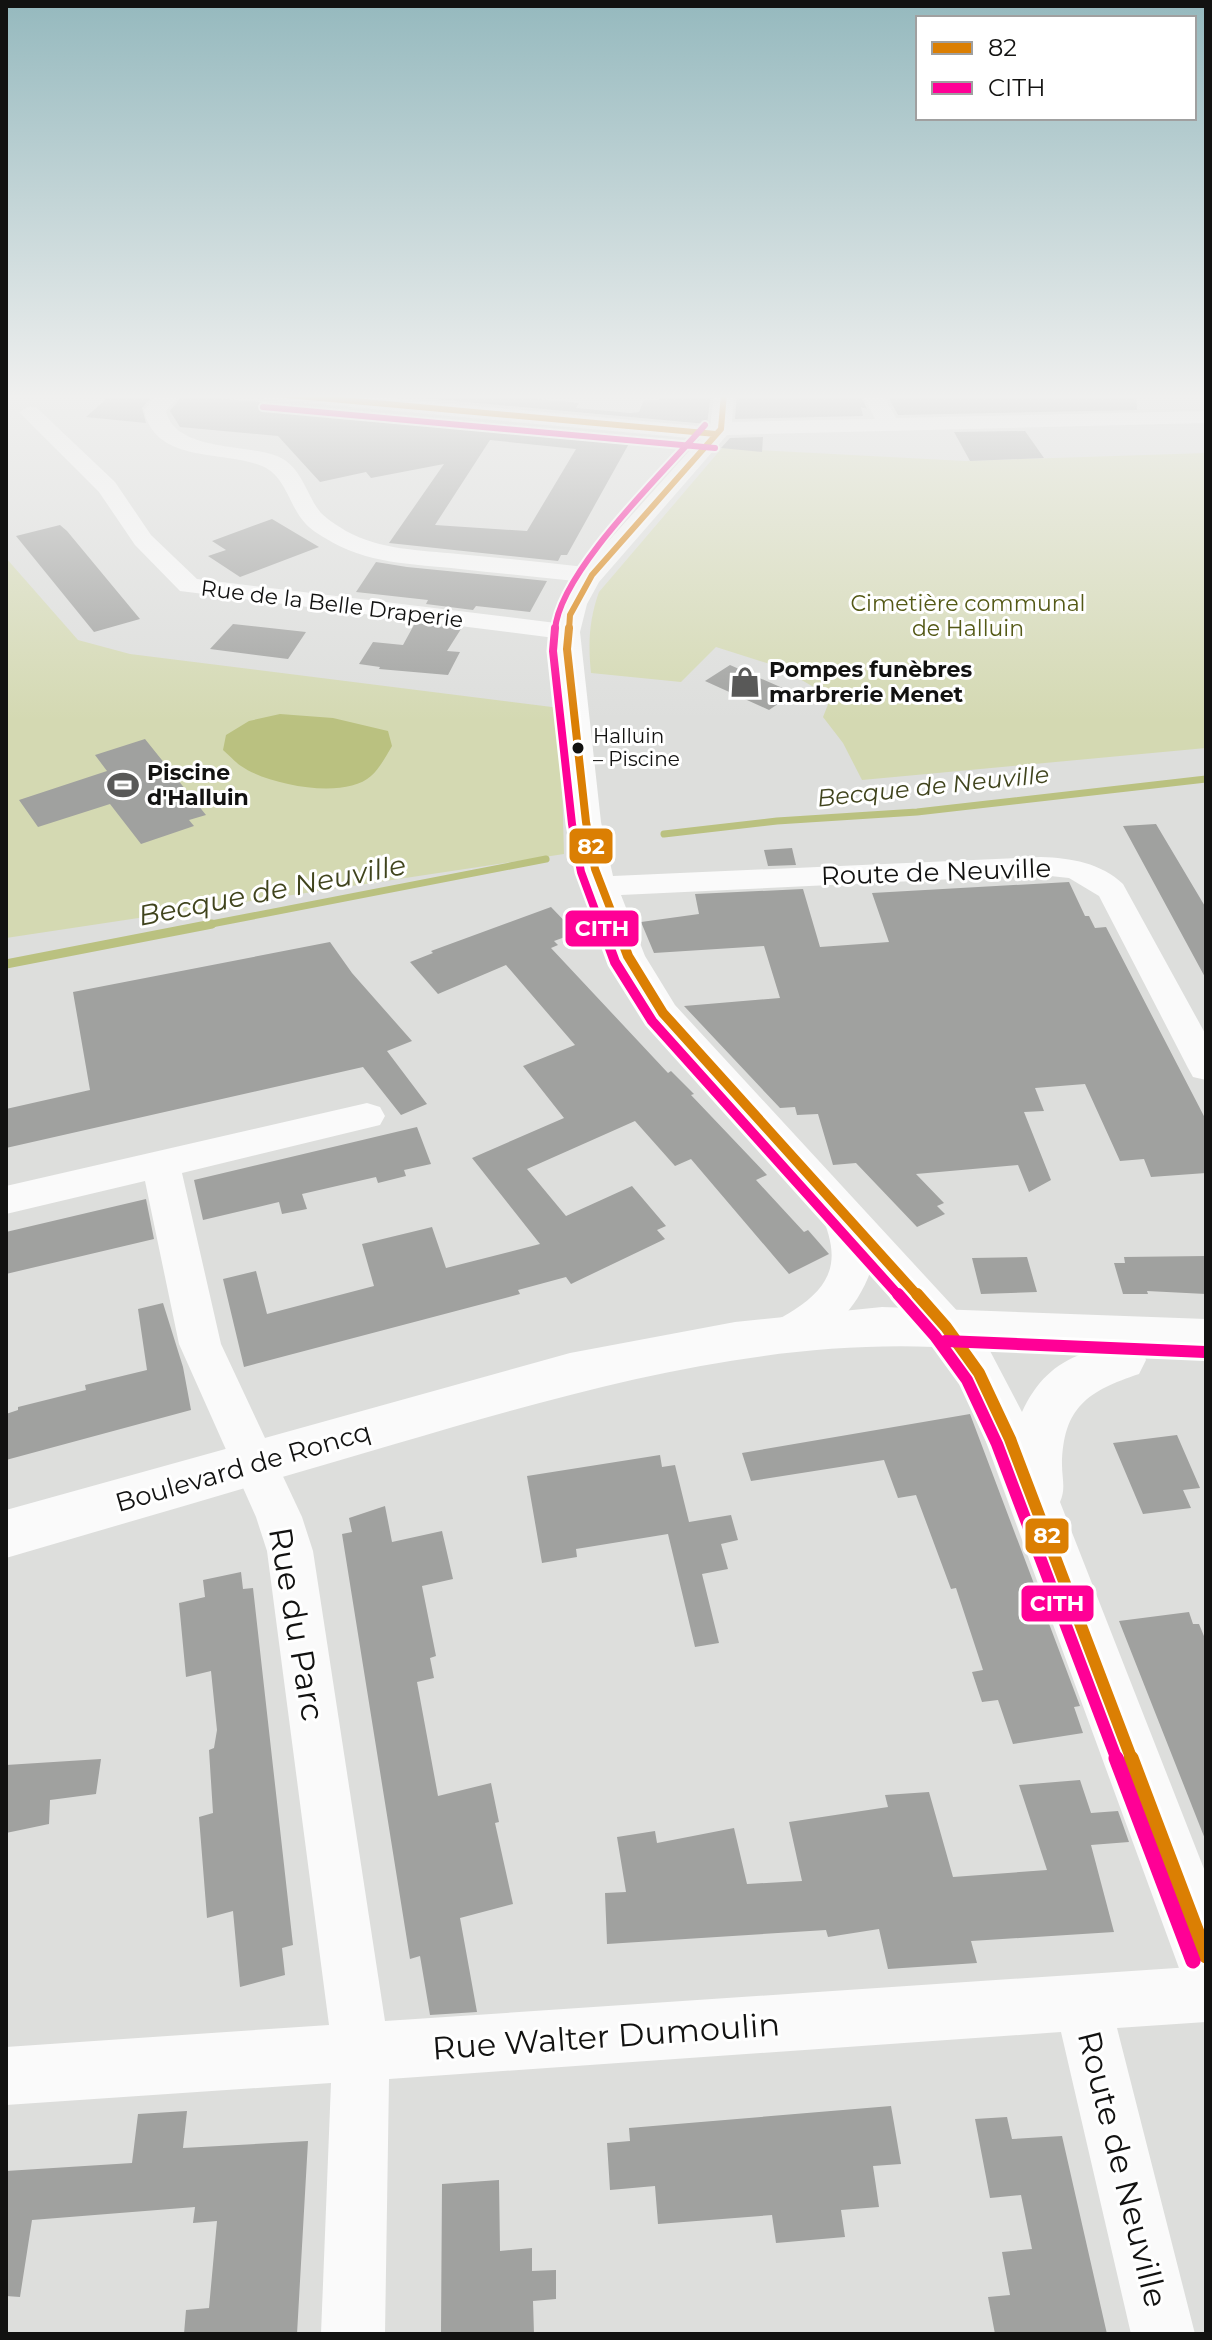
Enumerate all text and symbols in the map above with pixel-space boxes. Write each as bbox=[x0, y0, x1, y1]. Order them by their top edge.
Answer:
legend bbox=[916, 16, 1196, 120]
text: 82 bbox=[988, 33, 1017, 62]
text: CITH bbox=[988, 73, 1046, 102]
street label: Rue de la Belle Draperie bbox=[199, 574, 465, 634]
park label: Cimetière communal de Halluin bbox=[850, 590, 1086, 642]
place label: Pompes funèbres marbrerie Menet bbox=[769, 656, 972, 708]
shop icon: Pompes funèbres marbrerie Menet bbox=[728, 665, 762, 699]
place label: Halluin – Piscine bbox=[593, 724, 680, 771]
marker: Halluin – Piscine bbox=[570, 740, 586, 756]
place label: Piscine d'Halluin bbox=[147, 759, 249, 811]
water label: Becque de Neuville bbox=[816, 759, 1050, 813]
sports icon: Piscine d'Halluin bbox=[106, 768, 140, 802]
line badge: 82 bbox=[568, 827, 614, 865]
text: 82 bbox=[577, 833, 605, 860]
water label: Becque de Neuville bbox=[135, 847, 409, 933]
street label: Route de Neuville bbox=[820, 852, 1052, 892]
line badge: CITH bbox=[564, 909, 640, 948]
text: CITH bbox=[575, 915, 629, 942]
street label: Boulevard de Roncq bbox=[112, 1415, 374, 1519]
line badge: 82 bbox=[1024, 1517, 1070, 1555]
text: 82 bbox=[1033, 1522, 1061, 1549]
street label: Rue du Parc bbox=[261, 1524, 333, 1724]
line badge: CITH bbox=[1020, 1584, 1095, 1623]
text: CITH bbox=[1030, 1590, 1084, 1617]
street label: Rue Walter Dumoulin bbox=[431, 2004, 781, 2068]
street label: Route de Neuville bbox=[1070, 2027, 1176, 2311]

